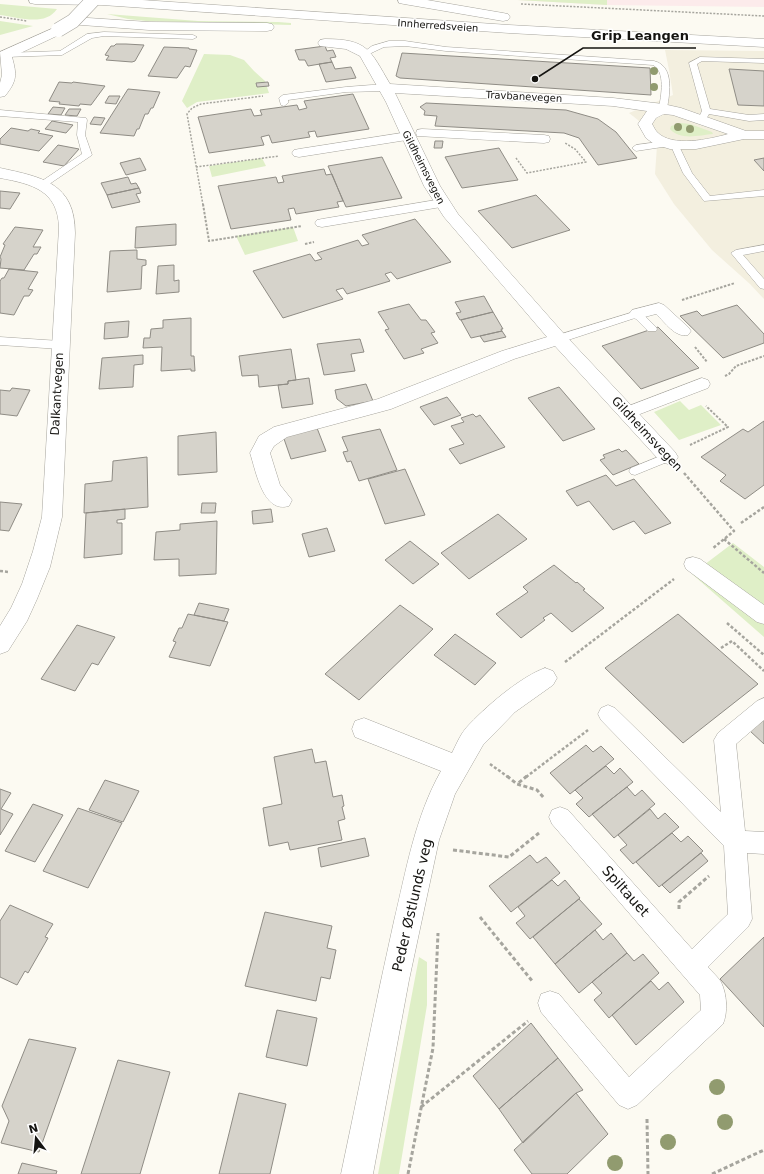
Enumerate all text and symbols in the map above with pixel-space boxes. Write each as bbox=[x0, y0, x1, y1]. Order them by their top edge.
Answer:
street label: Innherredsveien bbox=[397, 17, 479, 34]
callout: Grip Leangen bbox=[583, 23, 696, 48]
text: Grip Leangen bbox=[591, 28, 689, 43]
street label: Travbanevegen bbox=[484, 89, 563, 104]
street label: Gildheimsvegen bbox=[400, 129, 447, 206]
street label: Dalkantvegen bbox=[48, 352, 66, 436]
street label: Gildheimsvegen bbox=[609, 394, 685, 474]
street label: Peder Østlunds veg bbox=[389, 837, 435, 973]
street label: Spiltauet bbox=[599, 862, 653, 920]
north arrow bbox=[16, 1118, 56, 1158]
text: N bbox=[27, 1121, 40, 1136]

